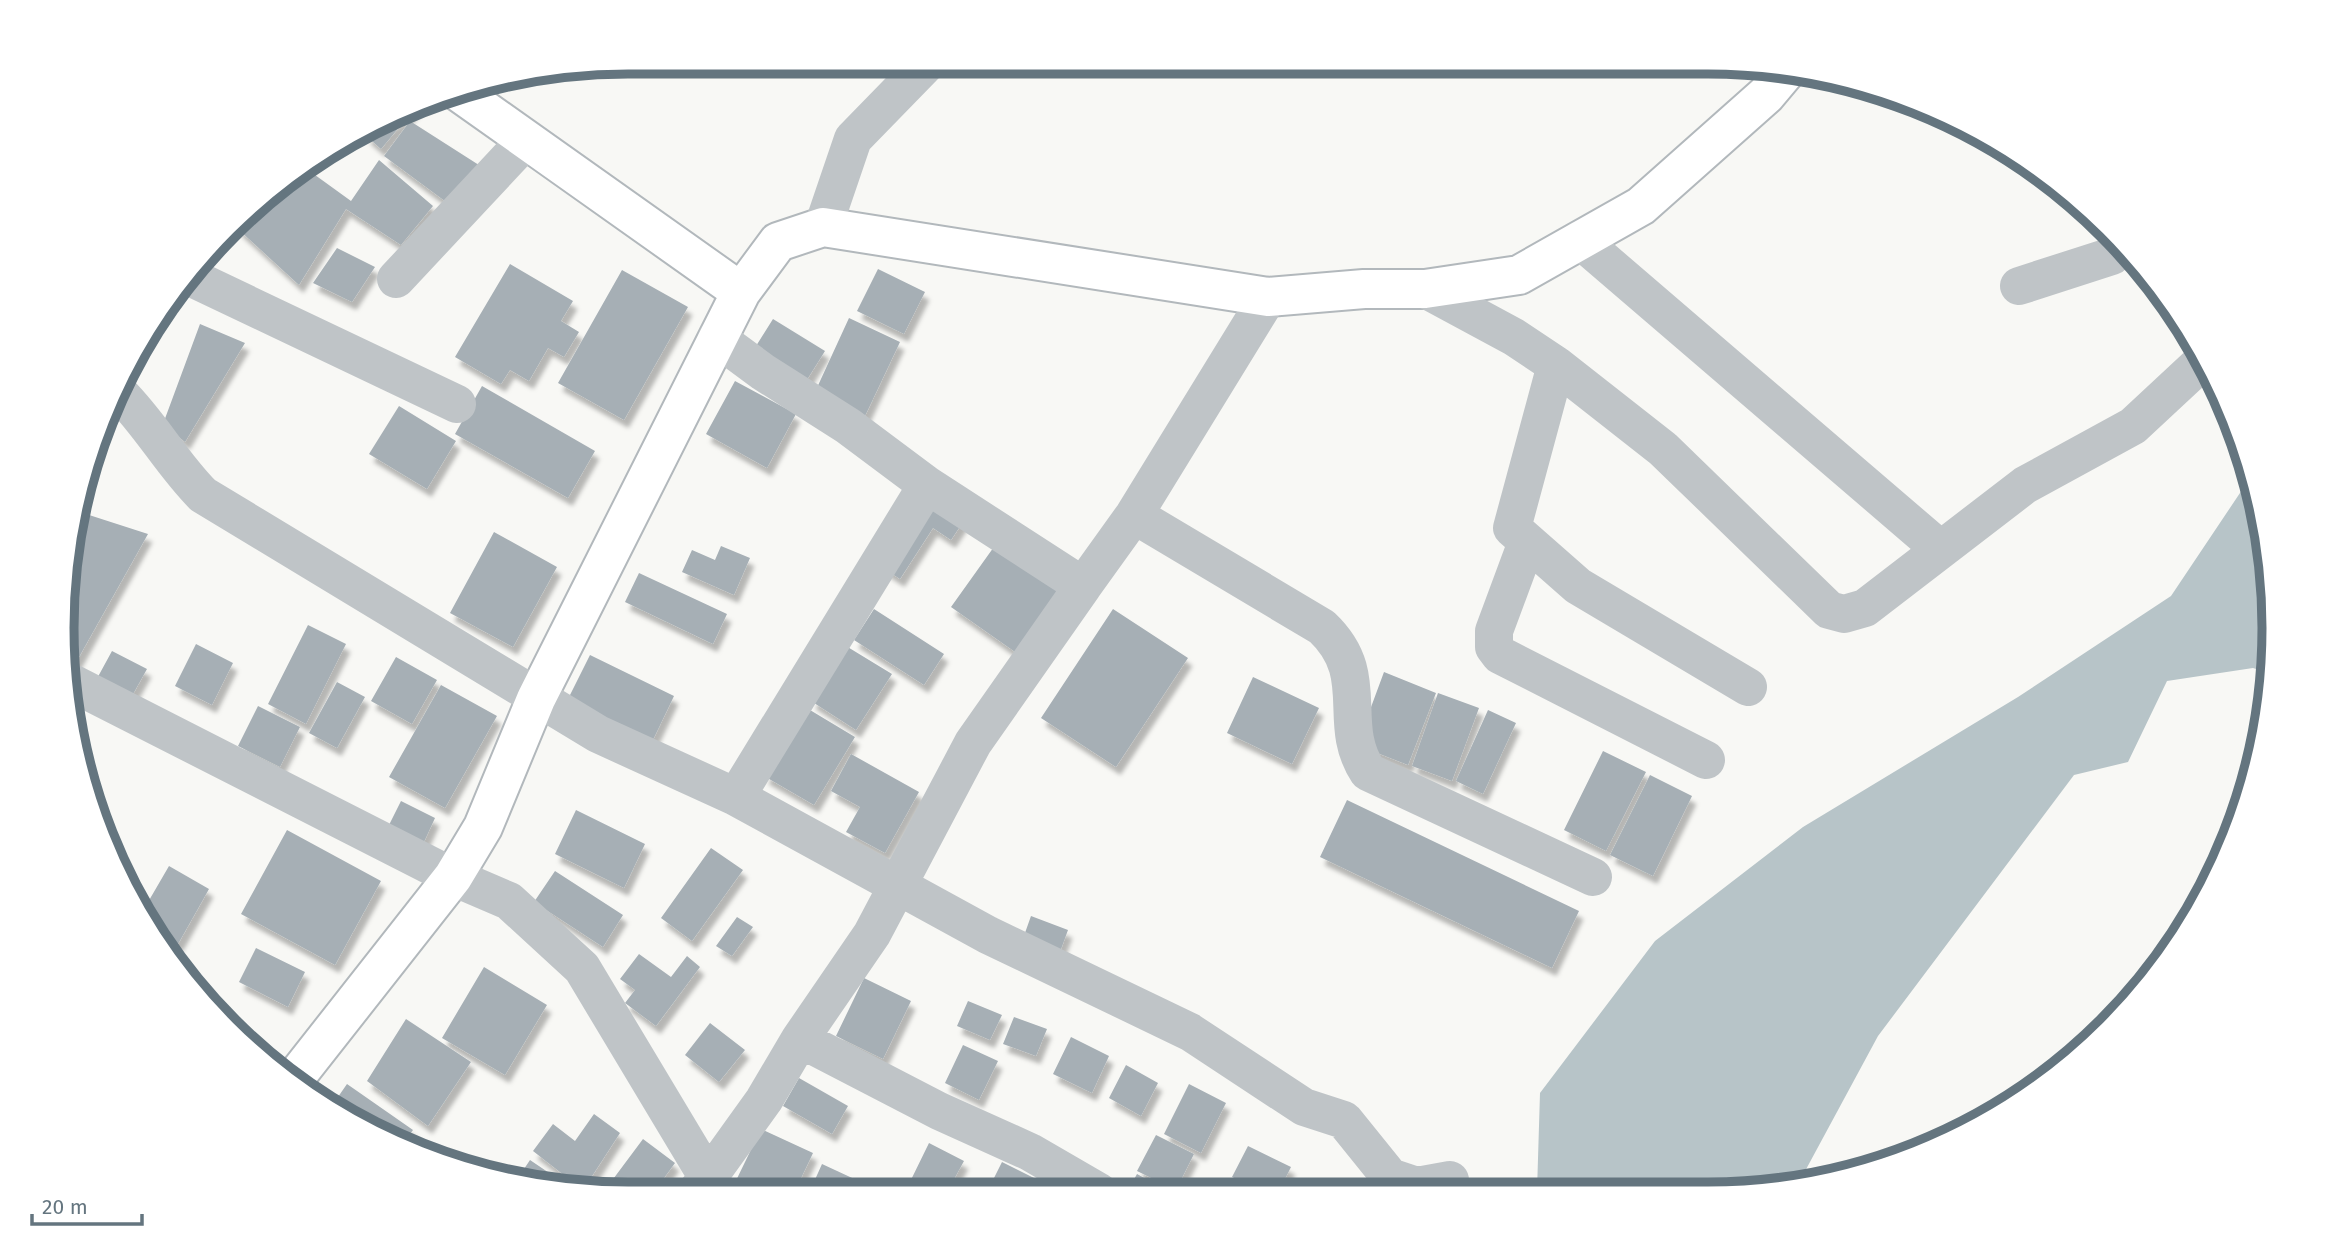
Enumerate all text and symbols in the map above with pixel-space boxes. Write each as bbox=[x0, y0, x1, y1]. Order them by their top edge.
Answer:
scale bar bbox=[32, 1182, 142, 1226]
text: 20 m bbox=[42, 1194, 88, 1220]

